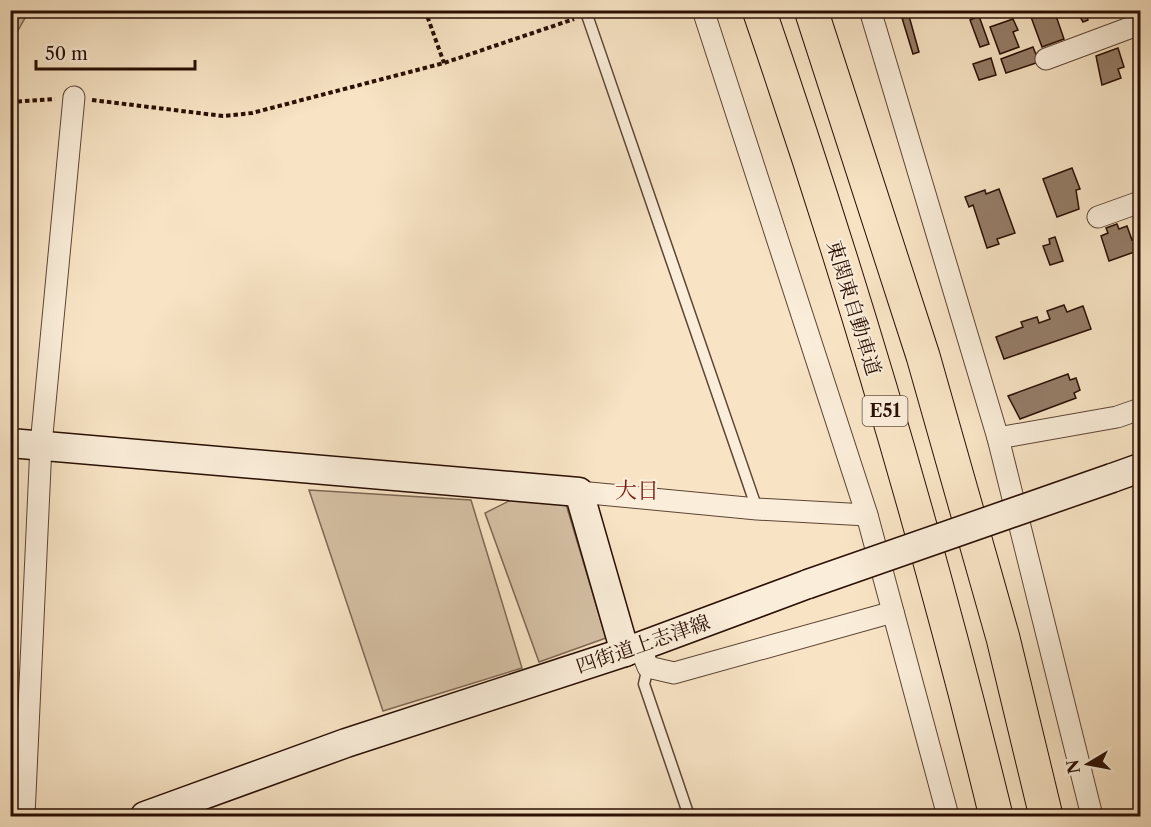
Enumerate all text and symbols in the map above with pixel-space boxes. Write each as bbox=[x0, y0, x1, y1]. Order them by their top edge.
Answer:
scale bar bbox=[36, 33, 195, 71]
text: 50 m bbox=[45, 43, 88, 65]
street label: 東関東自動車道 bbox=[822, 238, 886, 378]
road number: E51 bbox=[862, 396, 908, 426]
district label: 大日 bbox=[615, 477, 659, 504]
street label: 四街道上志津線 bbox=[573, 610, 713, 678]
north arrow bbox=[1058, 734, 1118, 794]
text: N bbox=[1062, 758, 1084, 775]

